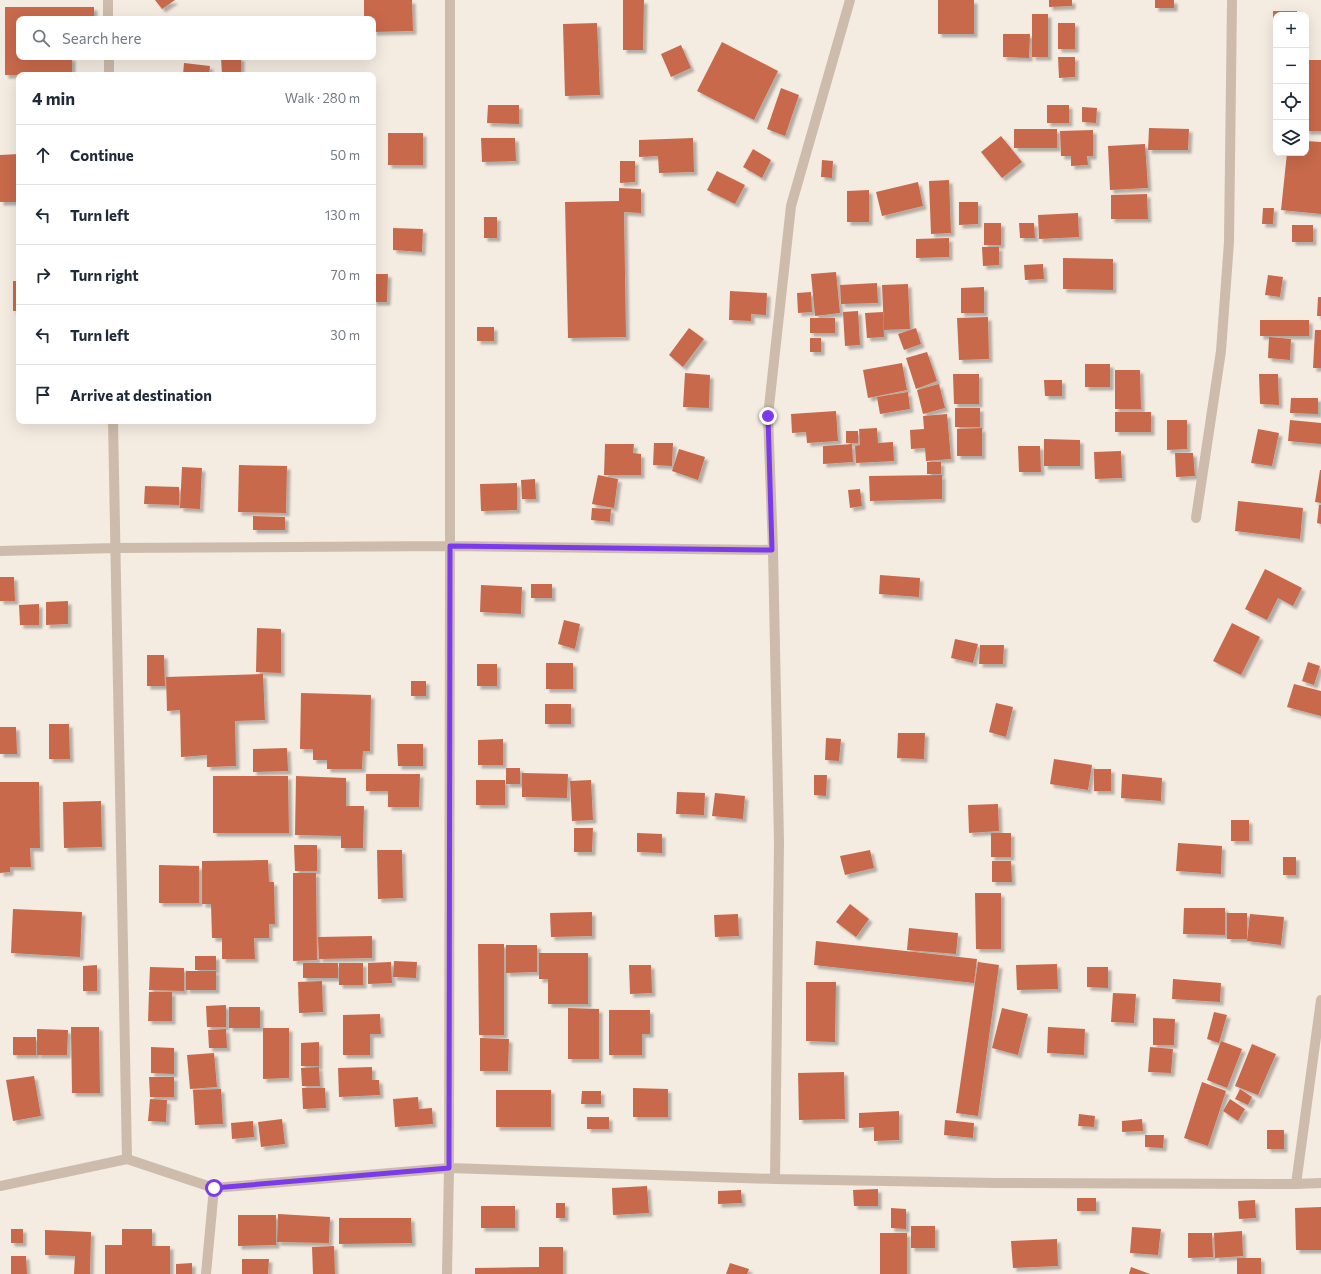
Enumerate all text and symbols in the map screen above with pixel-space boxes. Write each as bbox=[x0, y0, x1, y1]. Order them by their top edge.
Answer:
map controls bbox=[1273, 12, 1309, 156]
button: + bbox=[1273, 12, 1309, 48]
search box bbox=[16, 16, 376, 60]
icon: search bbox=[30, 27, 52, 49]
text: Search here bbox=[62, 29, 141, 47]
button: − bbox=[1273, 48, 1309, 84]
button: locate bbox=[1273, 84, 1309, 120]
text: 4 min bbox=[32, 88, 75, 109]
text: Walk · 280 m bbox=[285, 90, 360, 106]
button: layers bbox=[1273, 120, 1309, 156]
icon: ahead bbox=[32, 144, 54, 166]
text: Continue bbox=[70, 146, 134, 164]
text: 50 m bbox=[330, 147, 360, 163]
icon: left bbox=[32, 204, 54, 226]
text: Turn left bbox=[70, 206, 129, 224]
text: 130 m bbox=[325, 207, 360, 223]
icon: right bbox=[32, 264, 54, 286]
text: Turn right bbox=[70, 266, 139, 284]
text: 70 m bbox=[331, 267, 360, 283]
icon: left bbox=[32, 324, 54, 346]
text: Turn left bbox=[70, 326, 129, 344]
text: 30 m bbox=[330, 327, 360, 343]
icon: arrive bbox=[32, 384, 54, 406]
text: Arrive at destination bbox=[70, 386, 212, 404]
route end bbox=[759, 407, 777, 425]
route start bbox=[205, 1179, 223, 1197]

